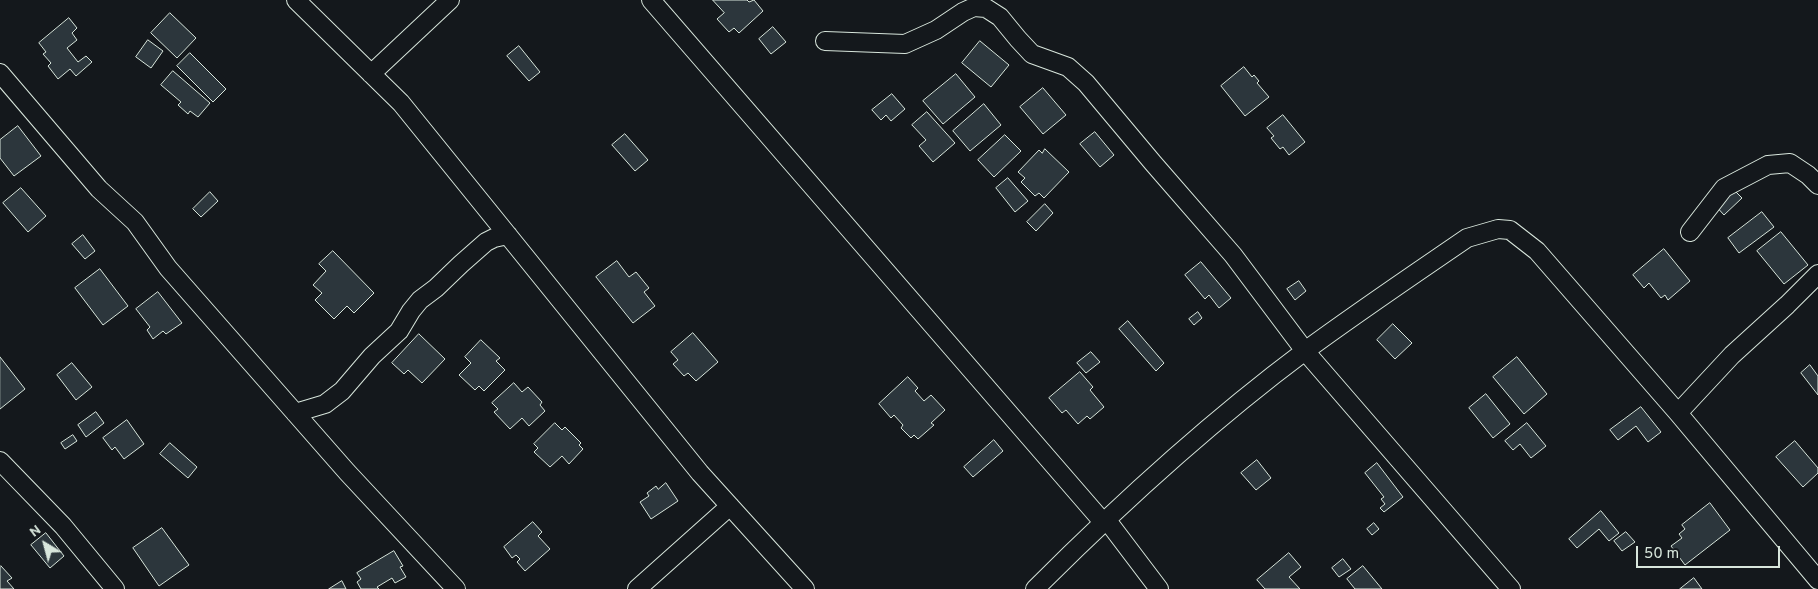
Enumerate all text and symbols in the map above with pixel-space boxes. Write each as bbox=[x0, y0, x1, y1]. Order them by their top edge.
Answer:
north arrow bbox=[20, 519, 70, 569]
text: N bbox=[27, 522, 45, 541]
scale bar bbox=[1638, 536, 1782, 568]
text: 50 m bbox=[1644, 545, 1679, 564]

